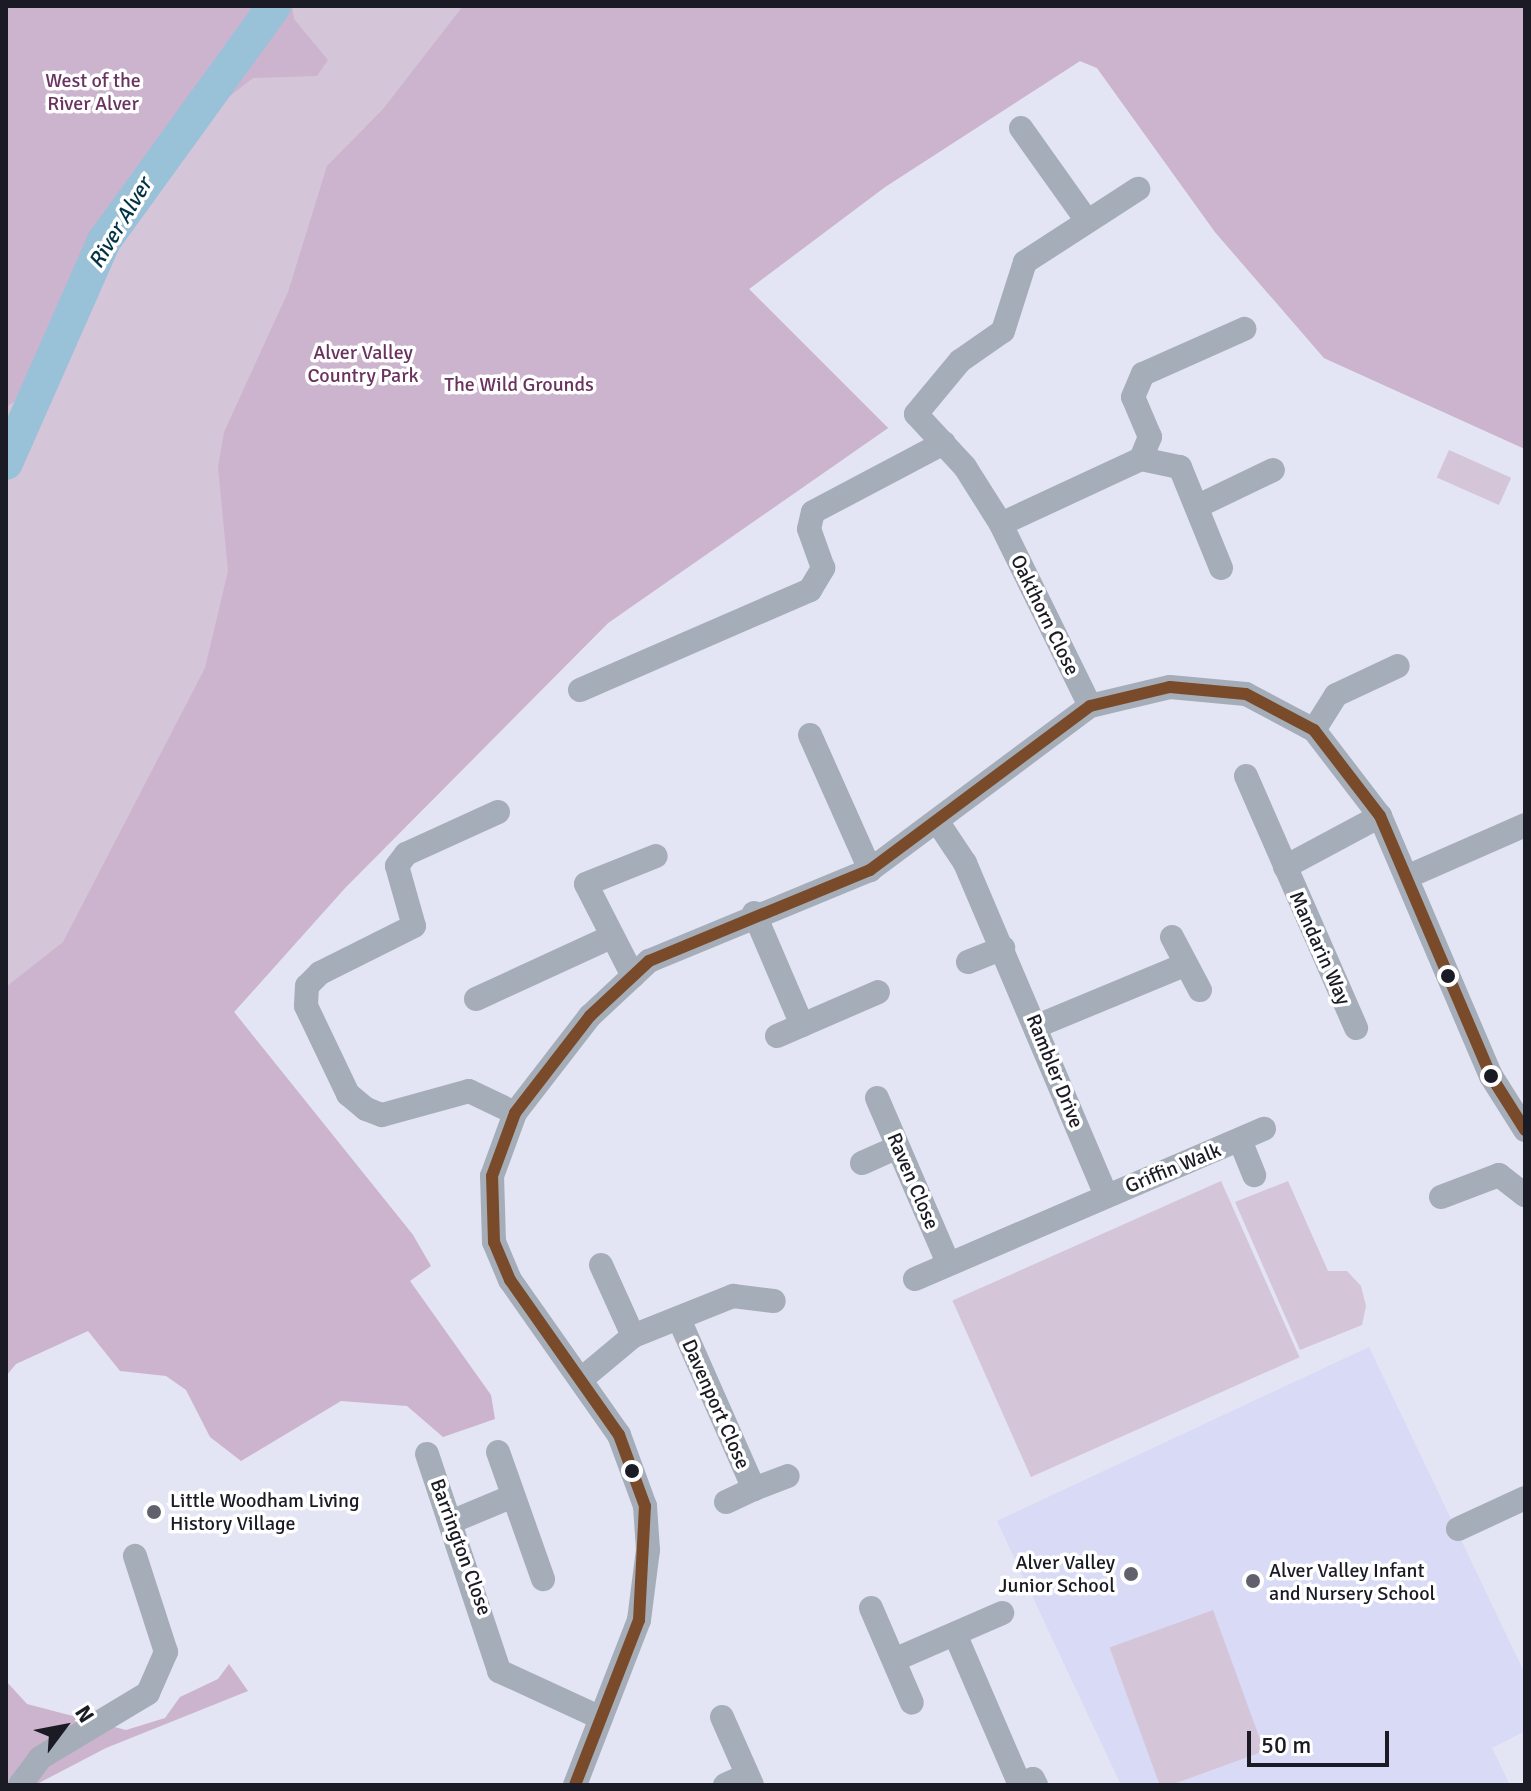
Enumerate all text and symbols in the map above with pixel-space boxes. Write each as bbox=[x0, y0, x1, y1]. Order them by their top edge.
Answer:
park label: West of the River Alver bbox=[45, 69, 141, 116]
water label: River Alver bbox=[83, 173, 157, 273]
park label: Alver Valley Country Park bbox=[307, 340, 419, 387]
park label: The Wild Grounds bbox=[444, 372, 594, 396]
street label: Oakthorn Close bbox=[1006, 551, 1084, 679]
street label: Mandarin Way bbox=[1284, 887, 1356, 1009]
unlabelled marker bbox=[1440, 968, 1456, 984]
street label: Rambler Drive bbox=[1021, 1011, 1089, 1131]
unlabelled marker bbox=[1483, 1068, 1499, 1084]
street label: Raven Close bbox=[882, 1129, 944, 1233]
street label: Griffin Walk bbox=[1122, 1138, 1224, 1198]
street label: Davenport Close bbox=[677, 1335, 755, 1473]
unlabelled marker bbox=[624, 1463, 640, 1479]
street label: Barrington Close bbox=[425, 1475, 497, 1619]
place label: Little Woodham Living History Village bbox=[170, 1488, 359, 1535]
marker: Little Woodham Living History Village bbox=[145, 1503, 163, 1521]
place label: Alver Valley Junior School bbox=[999, 1550, 1115, 1597]
place label: Alver Valley Infant and Nursery School bbox=[1269, 1558, 1435, 1605]
marker: Alver Valley Junior School bbox=[1122, 1565, 1140, 1583]
marker: Alver Valley Infant and Nursery School bbox=[1244, 1572, 1262, 1590]
north arrow bbox=[24, 1687, 104, 1767]
text: N bbox=[69, 1700, 100, 1728]
scale bar bbox=[1251, 1715, 1393, 1765]
text: 50 m bbox=[1261, 1730, 1311, 1760]

